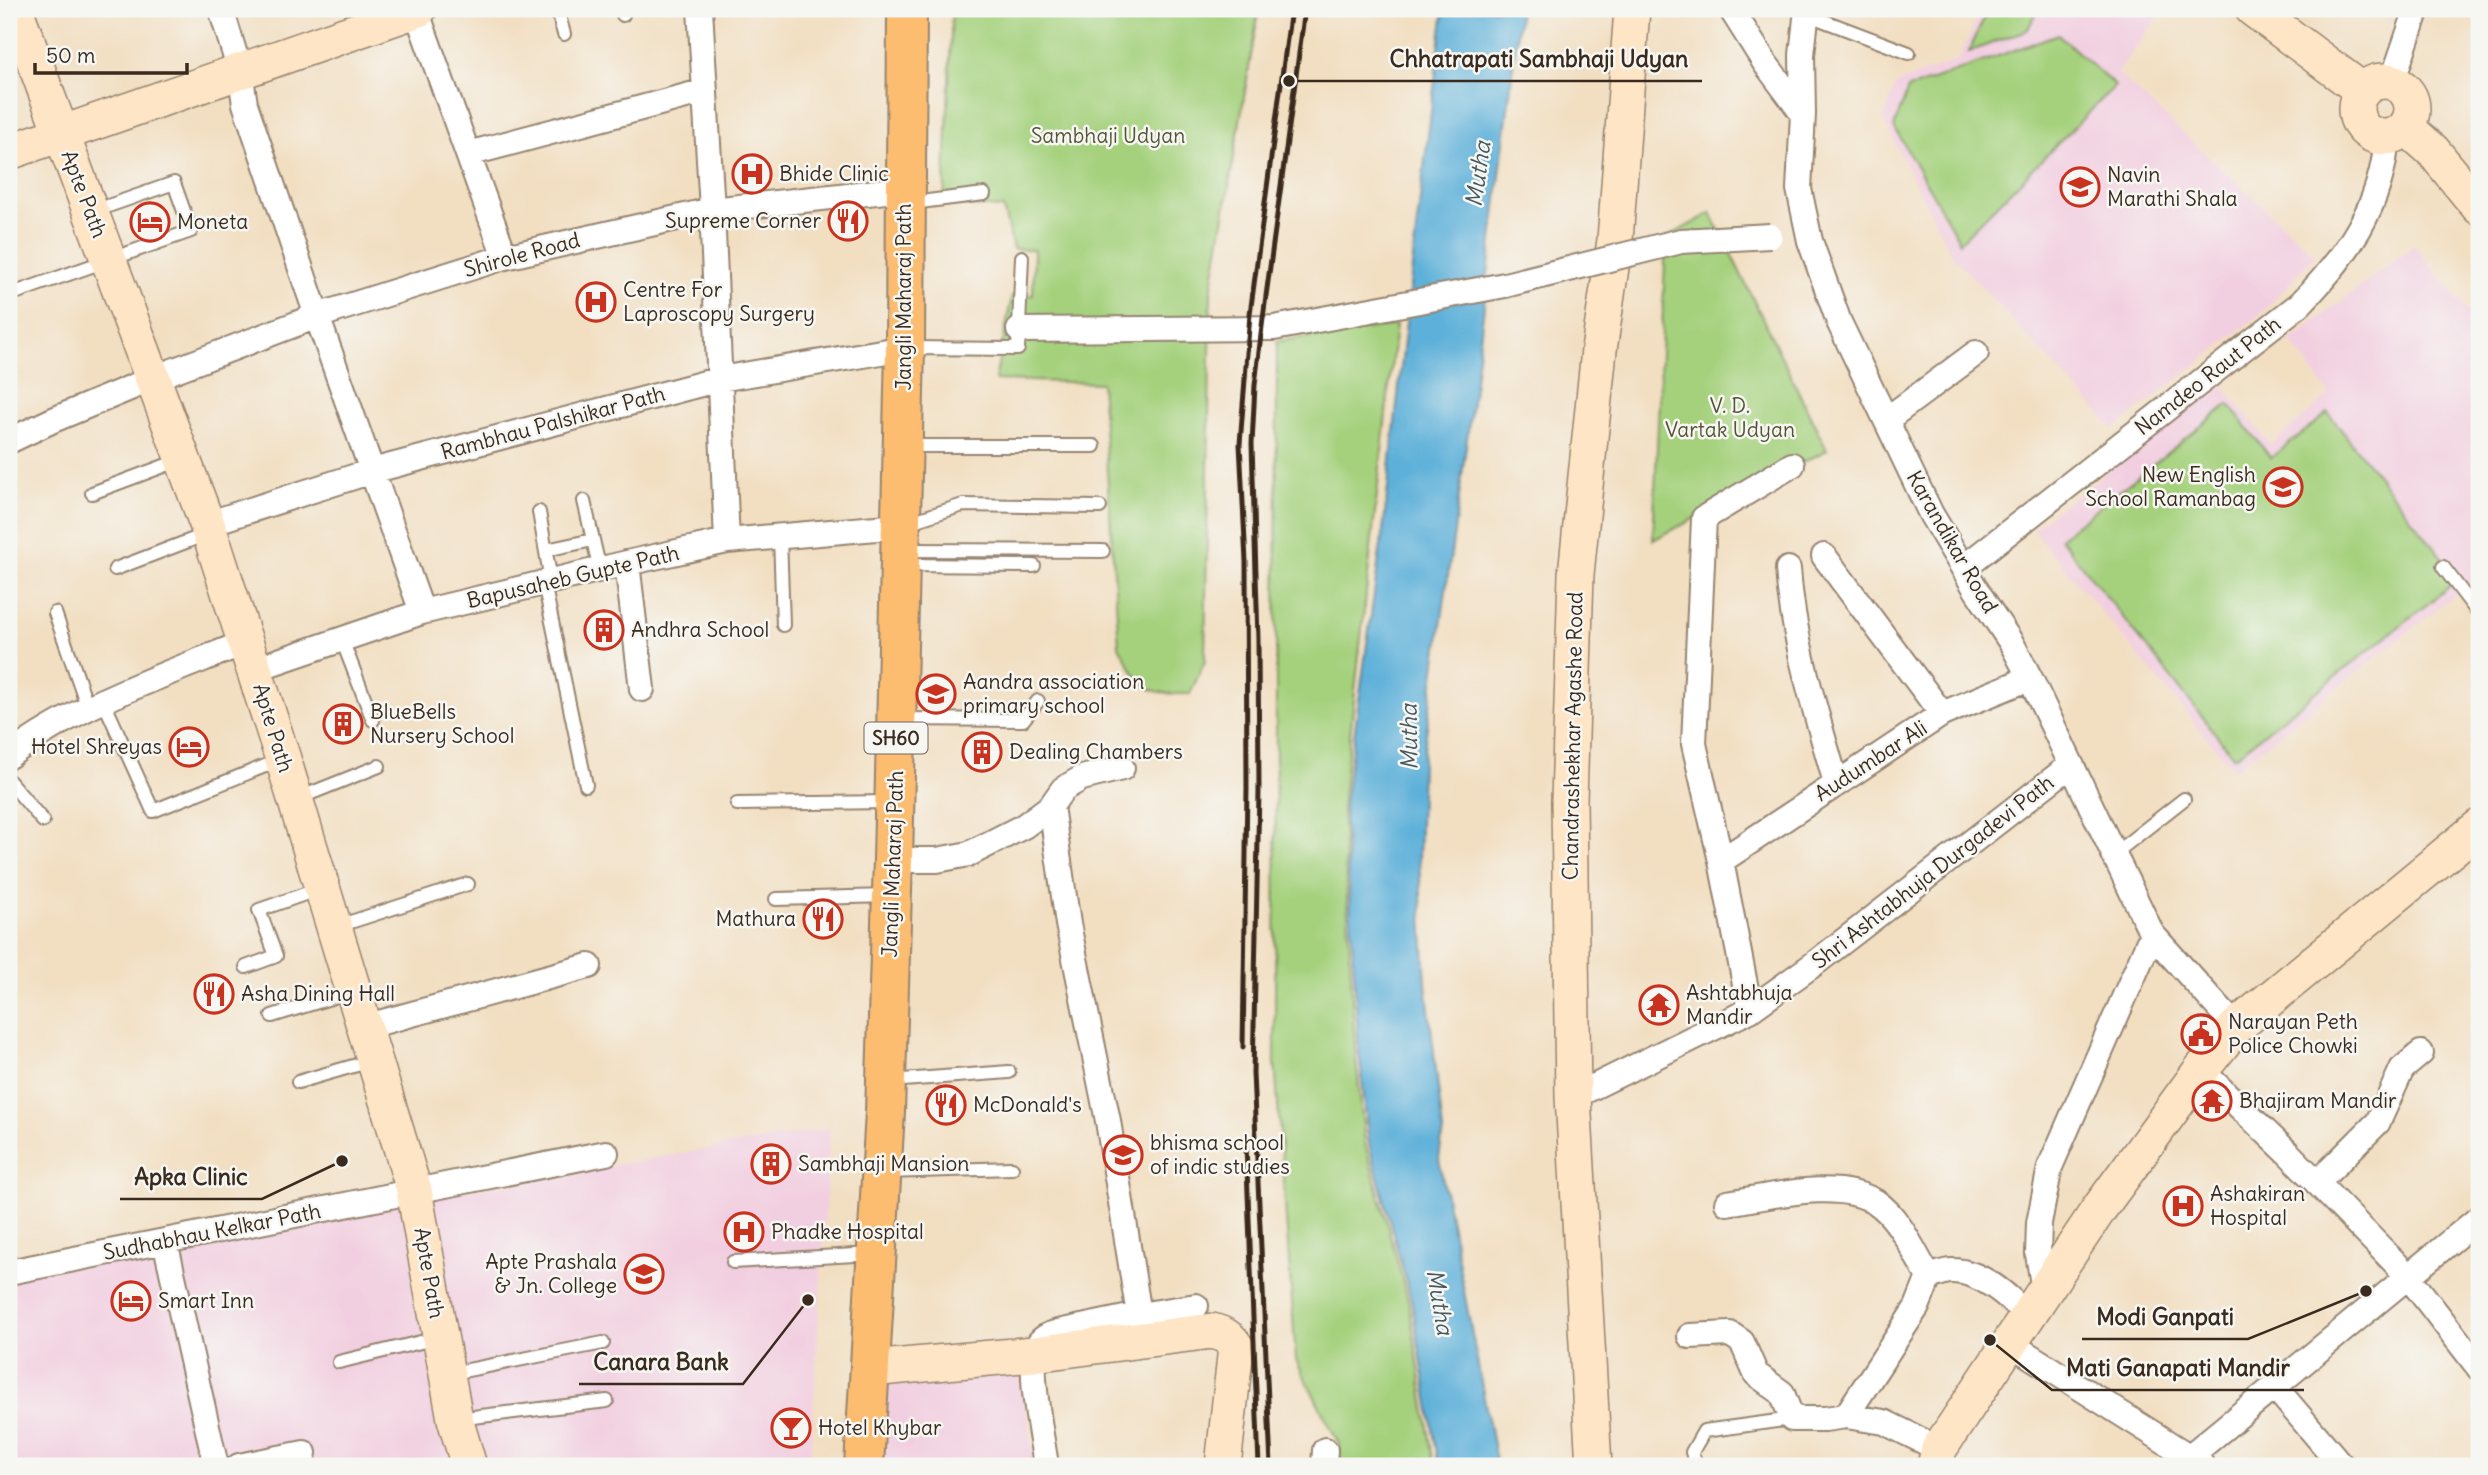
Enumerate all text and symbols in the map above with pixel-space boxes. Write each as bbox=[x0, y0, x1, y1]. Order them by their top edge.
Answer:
scale bar bbox=[35, 32, 187, 76]
callout: Chhatrapati Sambhaji Udyan bbox=[1376, 37, 1702, 81]
text: 50 m bbox=[46, 42, 95, 69]
text: Chhatrapati Sambhaji Udyan bbox=[1390, 44, 1688, 73]
park label: Sambhaji Udyan bbox=[1031, 122, 1185, 149]
water label: Mutha bbox=[1459, 137, 1497, 209]
street label: Apte Path bbox=[55, 146, 114, 242]
hospital icon: Bhide Clinic bbox=[731, 153, 773, 195]
place label: Bhide Clinic bbox=[779, 160, 889, 187]
place label: Navin Marathi Shala bbox=[2107, 161, 2238, 212]
school or university icon: Navin Marathi Shala bbox=[2059, 166, 2101, 208]
restaurant icon: Supreme Corner bbox=[827, 200, 869, 242]
hotel icon: Moneta bbox=[129, 201, 171, 243]
street label: Jangli Maharaj Path bbox=[890, 203, 917, 391]
place label: Supreme Corner bbox=[665, 207, 821, 234]
place label: Moneta bbox=[177, 208, 248, 235]
street label: Shirole Road bbox=[461, 226, 583, 283]
place label: Centre For Laproscopy Surgery bbox=[623, 276, 815, 327]
hospital icon: Centre For Laproscopy Surgery bbox=[575, 281, 617, 323]
street label: Namdeo Raut Path bbox=[2129, 310, 2286, 441]
street label: Rambhau Palshikar Path bbox=[438, 380, 668, 465]
park label: V. D. Vartak Udyan bbox=[1665, 392, 1795, 443]
place label: New English School Ramanbag bbox=[2085, 461, 2256, 512]
street label: Karandikar Road bbox=[1901, 466, 2004, 618]
school or university icon: New English School Ramanbag bbox=[2262, 466, 2304, 508]
street label: Bapusaheb Gupte Path bbox=[464, 539, 682, 614]
street label: Chandrashekhar Agashe Road bbox=[1556, 591, 1589, 880]
building icon: Andhra School bbox=[583, 609, 625, 651]
place label: Andhra School bbox=[631, 616, 769, 643]
place label: Aandra association primary school bbox=[963, 668, 1144, 719]
school or university icon: Aandra association primary school bbox=[915, 673, 957, 715]
street label: Apte Path bbox=[247, 680, 300, 776]
place label: BlueBells Nursery School bbox=[370, 698, 514, 749]
water label: Mutha bbox=[1393, 702, 1424, 770]
building icon: BlueBells Nursery School bbox=[322, 703, 364, 745]
street label: Audumbar Ali bbox=[1809, 714, 1932, 807]
road number: SH60 bbox=[864, 722, 928, 754]
hotel icon: Hotel Shreyas bbox=[168, 726, 210, 768]
building icon: Dealing Chambers bbox=[961, 731, 1003, 773]
place label: Hotel Shreyas bbox=[31, 733, 162, 760]
place label: Dealing Chambers bbox=[1009, 738, 1183, 765]
street label: Shri Ashtabhuja Durgadevi Path bbox=[1806, 769, 2059, 974]
street label: Jangli Maharaj Path bbox=[876, 770, 909, 958]
restaurant icon: Mathura bbox=[802, 898, 844, 940]
place label: Mathura bbox=[715, 905, 796, 932]
restaurant icon: Asha Dining Hall bbox=[193, 973, 235, 1015]
place label: Ashtabhuja Mandir bbox=[1686, 979, 1793, 1030]
place label: Asha Dining Hall bbox=[241, 980, 395, 1007]
temple icon: Ashtabhuja Mandir bbox=[1638, 984, 1680, 1026]
place label: Narayan Peth Police Chowki bbox=[2228, 1008, 2358, 1059]
public building icon: Narayan Peth Police Chowki bbox=[2180, 1013, 2222, 1055]
temple icon: Bhajiram Mandir bbox=[2191, 1080, 2233, 1122]
restaurant icon: McDonald's bbox=[925, 1084, 967, 1126]
place label: Bhajiram Mandir bbox=[2239, 1087, 2397, 1114]
place label: McDonald's bbox=[973, 1091, 1082, 1118]
place label: bhisma school of indic studies bbox=[1150, 1129, 1290, 1180]
school or university icon: bhisma school of indic studies bbox=[1102, 1134, 1144, 1176]
building icon: Sambhaji Mansion bbox=[750, 1143, 792, 1185]
place label: Sambhaji Mansion bbox=[798, 1150, 969, 1177]
callout: Apka Clinic bbox=[120, 1155, 262, 1199]
text: Apka Clinic bbox=[134, 1162, 248, 1191]
place label: Ashakiran Hospital bbox=[2210, 1180, 2305, 1231]
hospital icon: Ashakiran Hospital bbox=[2162, 1185, 2204, 1227]
street label: Sudhabhau Kelkar Path bbox=[101, 1197, 323, 1266]
hospital icon: Phadke Hospital bbox=[723, 1211, 765, 1253]
place label: Phadke Hospital bbox=[771, 1218, 924, 1245]
street label: Apte Path bbox=[408, 1225, 451, 1320]
place label: Apte Prashala & Jn. College bbox=[485, 1248, 617, 1299]
school or university icon: Apte Prashala & Jn. College bbox=[623, 1253, 665, 1295]
water label: Mutha bbox=[1420, 1267, 1461, 1339]
hotel icon: Smart Inn bbox=[110, 1280, 152, 1322]
place label: Smart Inn bbox=[158, 1287, 254, 1314]
callout: Modi Ganpati bbox=[2082, 1295, 2248, 1339]
text: Modi Ganpati bbox=[2096, 1302, 2234, 1331]
callout: Canara Bank bbox=[579, 1340, 743, 1384]
callout: Mati Ganapati Mandir bbox=[2052, 1346, 2304, 1390]
text: Canara Bank bbox=[593, 1347, 729, 1376]
text: Mati Ganapati Mandir bbox=[2066, 1353, 2291, 1382]
bar icon: Hotel Khybar bbox=[770, 1407, 812, 1449]
place label: Hotel Khybar bbox=[818, 1414, 942, 1441]

